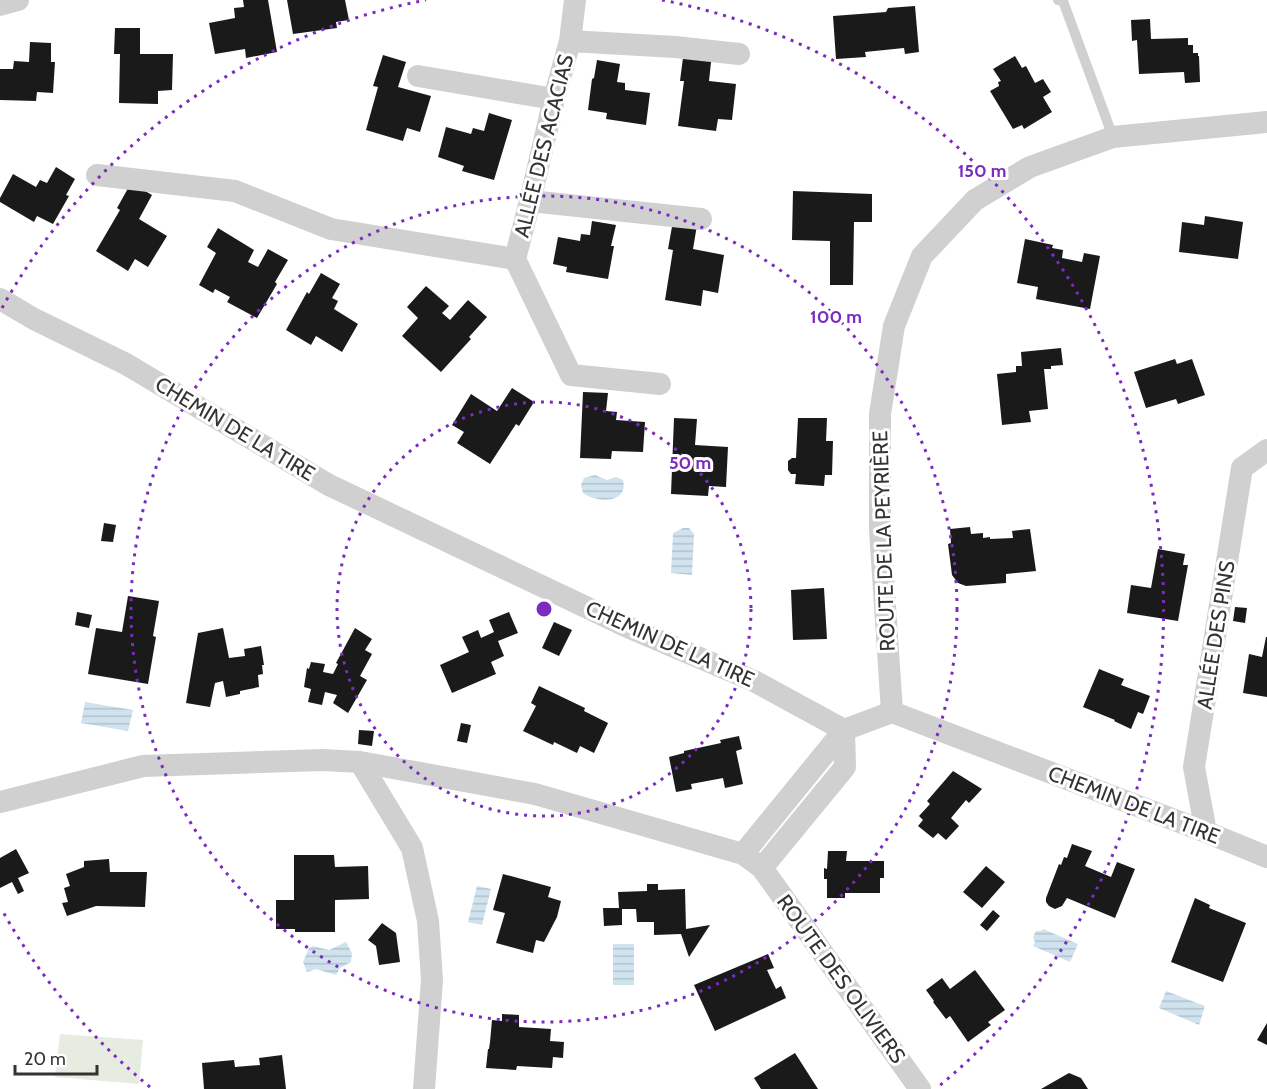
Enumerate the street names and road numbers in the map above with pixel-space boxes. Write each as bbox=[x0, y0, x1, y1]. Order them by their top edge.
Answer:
street label: ALLÉE DES ACACIAS bbox=[509, 52, 578, 240]
street label: CHEMIN DE LA TIRE bbox=[151, 371, 320, 486]
street label: ROUTE DE LA PEYRIÈRE bbox=[867, 430, 900, 652]
street label: ALLÉE DES PINS bbox=[1191, 559, 1240, 711]
street label: CHEMIN DE LA TIRE bbox=[582, 595, 758, 692]
street label: CHEMIN DE LA TIRE bbox=[1045, 760, 1224, 849]
street label: ROUTE DES OLIVIERS bbox=[772, 890, 911, 1068]

